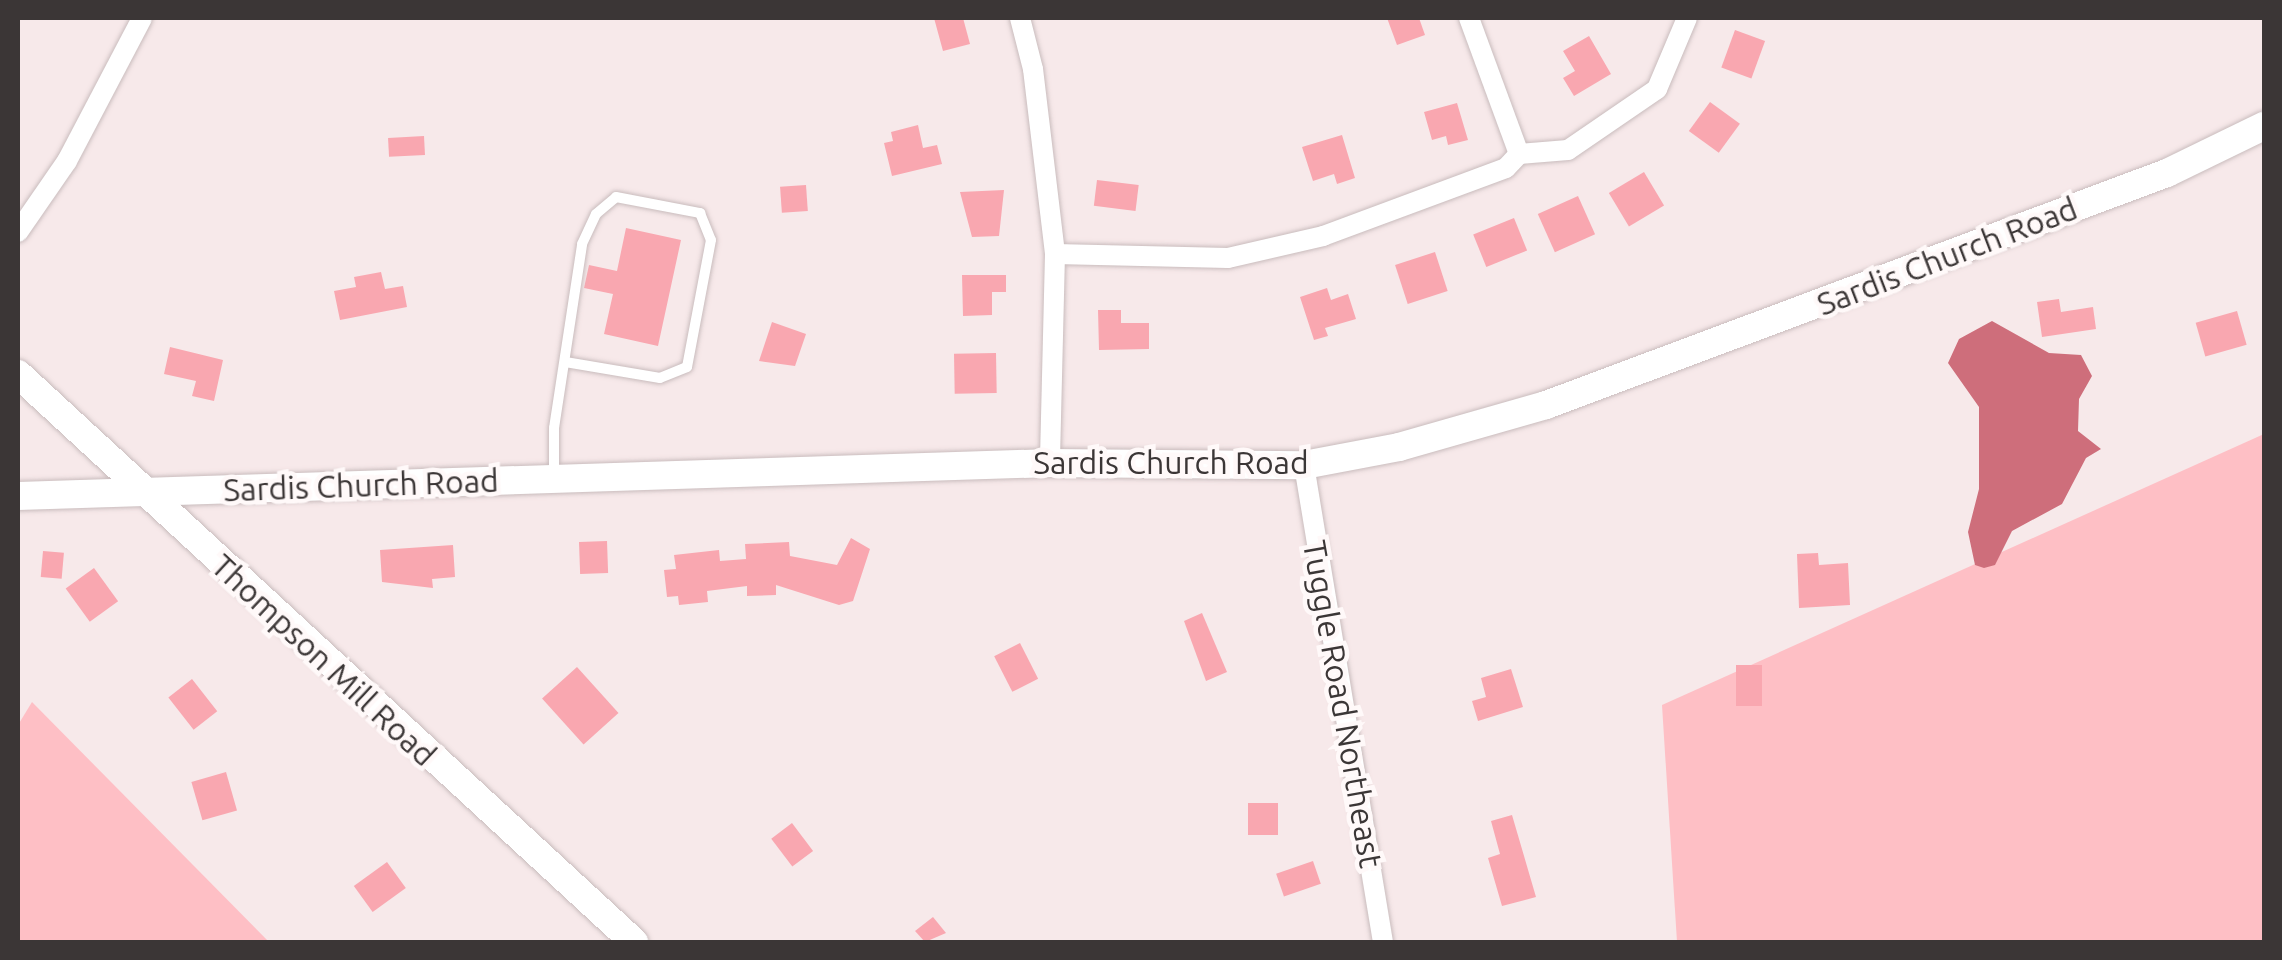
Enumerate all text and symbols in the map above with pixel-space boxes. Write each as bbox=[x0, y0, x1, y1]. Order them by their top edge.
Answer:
street label: Sardis Church Road bbox=[1811, 189, 2083, 323]
street label: Sardis Church Road bbox=[1033, 443, 1309, 481]
street label: Sardis Church Road bbox=[223, 461, 499, 509]
street label: Tuggle Road Northeast bbox=[1295, 537, 1391, 871]
street label: Thompson Mill Road bbox=[204, 546, 444, 774]

